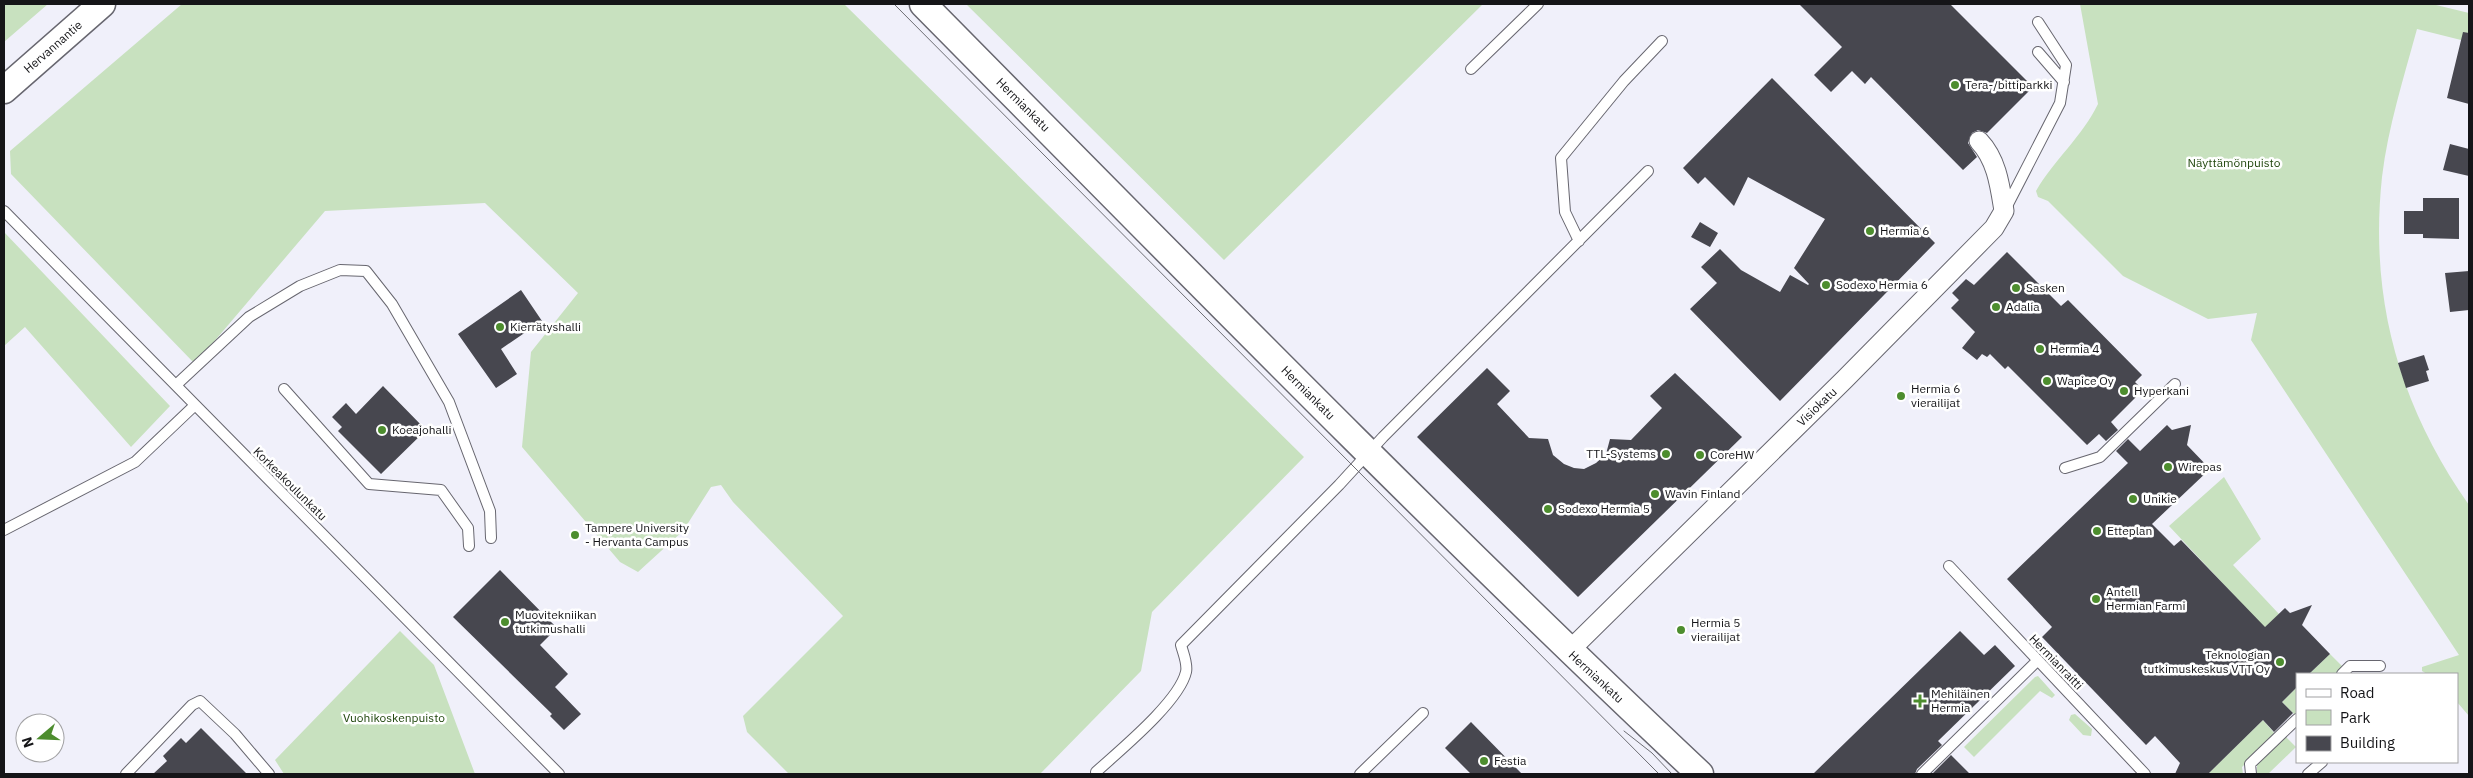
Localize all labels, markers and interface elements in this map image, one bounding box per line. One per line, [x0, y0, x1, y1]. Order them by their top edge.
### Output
street label: Hervannantie [20, 17, 85, 76]
street label: Hermiankatu [993, 75, 1053, 135]
place label: Tera-/bittiparkki [1965, 77, 2052, 92]
marker: Tera-/bittiparkki [1949, 79, 1961, 91]
park label: Näyttämönpuisto [2188, 155, 2281, 170]
place label: Hermia 6 [1880, 223, 1929, 238]
marker: Hermia 6 [1864, 225, 1876, 237]
place label: Sodexo Hermia 6 [1836, 277, 1928, 292]
marker: Sodexo Hermia 6 [1820, 279, 1832, 291]
place label: Sasken [2026, 280, 2065, 295]
marker: Sasken [2010, 282, 2022, 294]
place label: Adalia [2006, 299, 2040, 314]
marker: Adalia [1990, 301, 2002, 313]
place label: Kierrätyshalli [510, 319, 581, 334]
marker: Kierrätyshalli [494, 321, 506, 333]
place label: Hermia 4 [2050, 341, 2099, 356]
marker: Hermia 4 [2034, 343, 2046, 355]
street label: Hermiankatu [1278, 363, 1338, 423]
place label: Wapice Oy [2057, 373, 2114, 388]
marker: Wapice Oy [2041, 375, 2053, 387]
place label: Hermia 6 vierailijat [1911, 381, 1960, 410]
place label: Hyperkani [2134, 383, 2189, 398]
street label: Visiokatu [1794, 384, 1840, 429]
marker: Hyperkani [2118, 385, 2130, 397]
marker: Hermia 6 vierailijat [1895, 390, 1907, 402]
place label: Koeajohalli [392, 422, 451, 437]
marker: Koeajohalli [376, 424, 388, 436]
street label: Korkeakoulunkatu [250, 444, 330, 524]
place label: TTL-Systems [1586, 446, 1656, 461]
place label: CoreHW [1710, 447, 1755, 462]
marker: TTL-Systems [1660, 448, 1672, 460]
marker: CoreHW [1694, 449, 1706, 461]
place label: Wirepas [2178, 459, 2222, 474]
marker: Wirepas [2162, 461, 2174, 473]
place label: Wavin Finland [1665, 486, 1740, 501]
marker: Wavin Finland [1649, 488, 1661, 500]
place label: Unikie [2143, 491, 2177, 506]
marker: Unikie [2127, 493, 2139, 505]
place label: Sodexo Hermia 5 [1558, 501, 1650, 516]
marker: Sodexo Hermia 5 [1542, 503, 1554, 515]
place label: Tampere University - Hervanta Campus [585, 520, 689, 549]
place label: Etteplan [2107, 523, 2152, 538]
marker: Etteplan [2091, 525, 2103, 537]
marker: Tampere University - Hervanta Campus [569, 529, 581, 541]
place label: Antell Hermian Farmi [2106, 584, 2186, 613]
marker: Antell Hermian Farmi [2090, 593, 2102, 605]
place label: Muovitekniikan tutkimushalli [515, 607, 596, 636]
place label: Hermia 5 vierailijat [1691, 615, 1740, 644]
marker: Muovitekniikan tutkimushalli [499, 616, 511, 628]
marker: Hermia 5 vierailijat [1675, 624, 1687, 636]
street label: Hermianraitti [2026, 631, 2087, 692]
street label: Hermiankatu [1566, 647, 1627, 706]
place label: Teknologian tutkimuskeskus VTT Oy [2143, 647, 2270, 676]
marker: Teknologian tutkimuskeskus VTT Oy [2274, 656, 2286, 668]
legend [2296, 673, 2458, 763]
text: Road [2340, 683, 2375, 702]
place label: Mehiläinen Hermia [1931, 686, 1990, 715]
marker: Mehiläinen Hermia [1913, 694, 1927, 708]
text: Park [2340, 708, 2370, 727]
park label: Vuohikoskenpuisto [343, 710, 445, 725]
north arrow [15, 713, 65, 763]
text: Building [2340, 733, 2395, 752]
text: N [18, 735, 38, 750]
place label: Festia [1494, 753, 1527, 768]
marker: Festia [1478, 755, 1490, 767]

